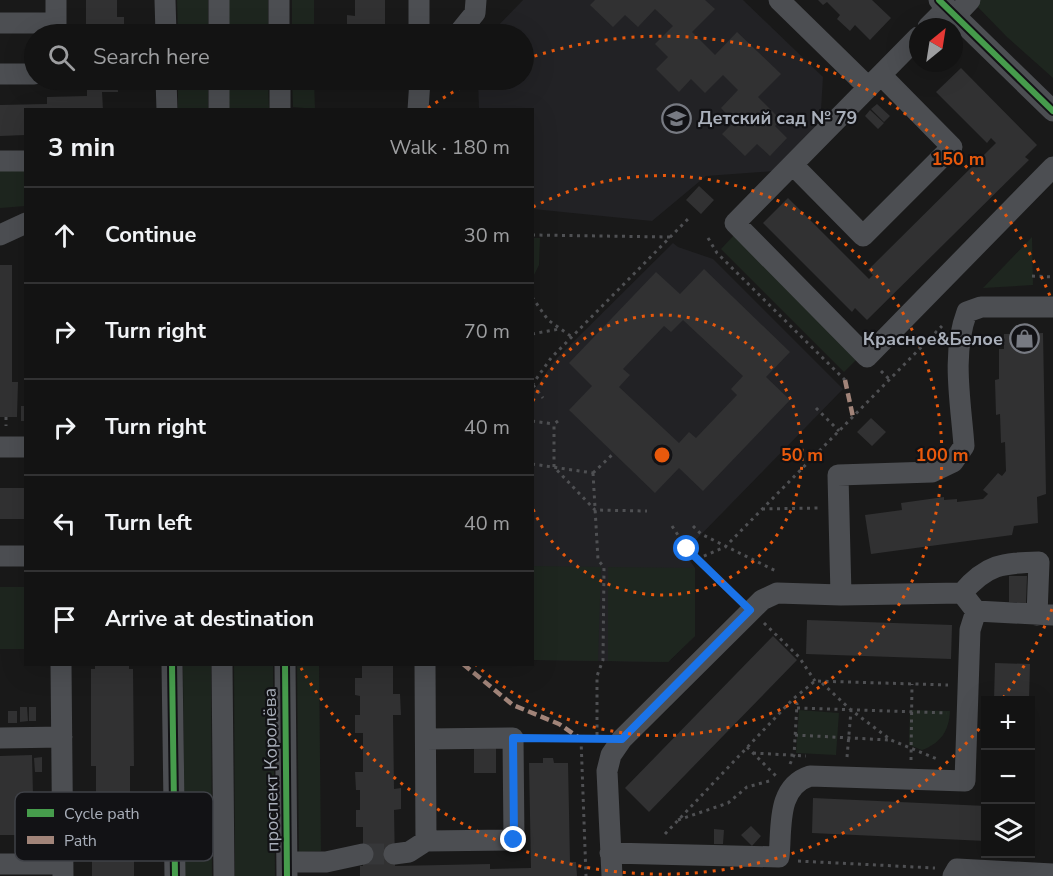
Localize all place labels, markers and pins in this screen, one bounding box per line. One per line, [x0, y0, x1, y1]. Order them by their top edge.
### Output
school or university icon: Детский сад № 79 [661, 102, 693, 134]
place label: Детский сад № 79 [698, 106, 857, 130]
shop icon: Красное&Белое [1008, 323, 1040, 355]
place label: Красное&Белое [863, 327, 1003, 351]
centre of rings [652, 445, 672, 465]

